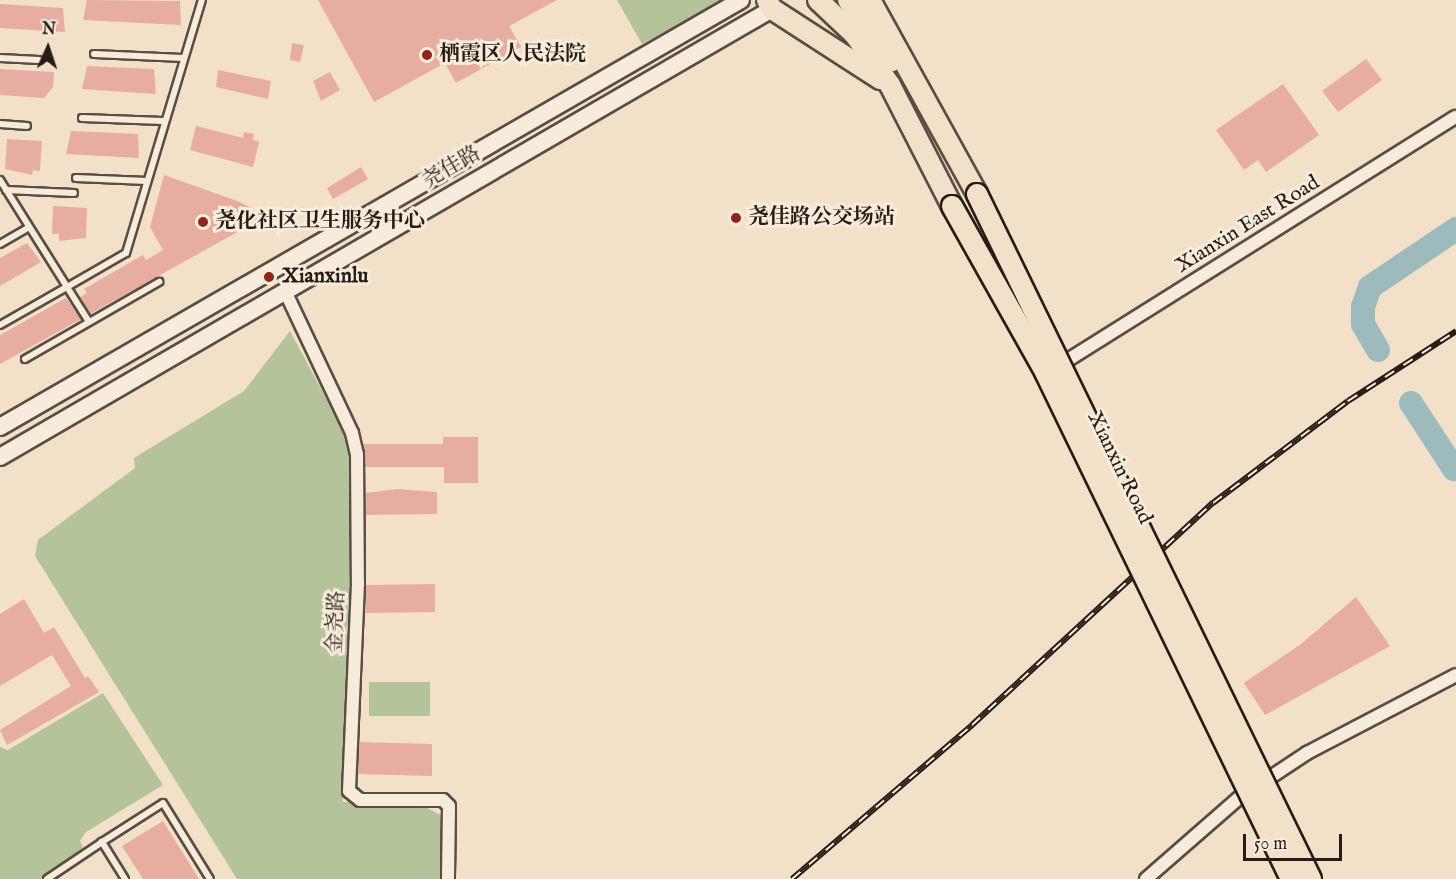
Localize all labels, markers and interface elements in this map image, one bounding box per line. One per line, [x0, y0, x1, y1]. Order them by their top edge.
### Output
north arrow [18, 18, 78, 78]
text: N [42, 20, 56, 40]
place label: 栖霞区人民法院 [439, 42, 586, 68]
marker: 栖霞区人民法院 [420, 48, 434, 62]
street label: 尧佳路 [418, 141, 486, 195]
street label: Xianxin East Road [1171, 171, 1325, 279]
place label: 尧佳路公交场站 [748, 205, 895, 231]
place label: 尧化社区卫生服务中心 [215, 209, 425, 235]
marker: 尧佳路公交场站 [729, 211, 743, 225]
marker: 尧化社区卫生服务中心 [196, 215, 210, 229]
place label: Xianxinlu [282, 264, 368, 290]
marker: Xianxinlu [260, 268, 278, 286]
street label: Xianxin Road [1081, 408, 1157, 528]
street label: 金尧路 [323, 590, 351, 654]
scale bar [1246, 822, 1345, 860]
text: 50 m [1254, 833, 1287, 856]

